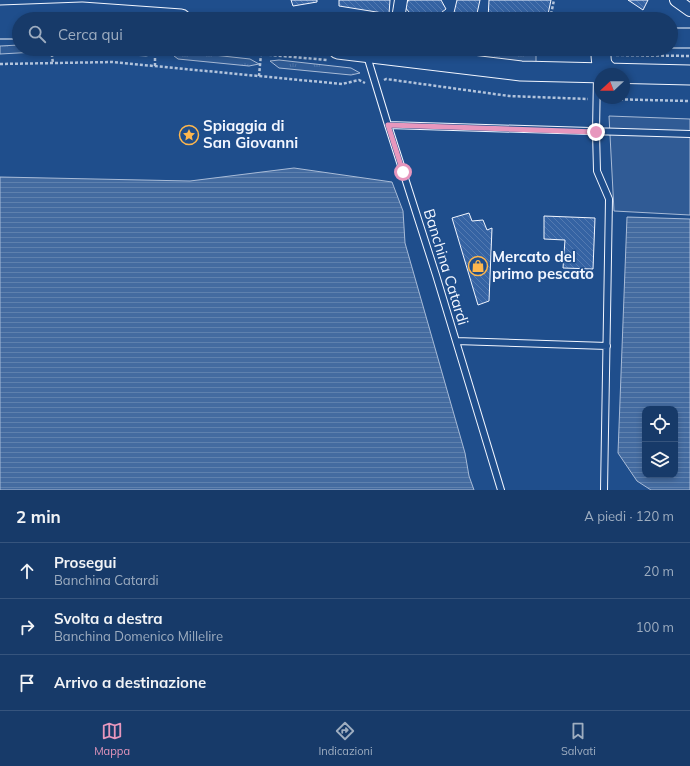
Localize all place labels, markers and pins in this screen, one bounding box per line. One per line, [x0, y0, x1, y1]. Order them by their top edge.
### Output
place label: Spiaggia di San Giovanni [203, 116, 298, 152]
place icon: Spiaggia di San Giovanni [178, 124, 200, 146]
place label: Mercato del primo pescato [492, 247, 594, 283]
shop icon: Mercato del primo pescato [467, 255, 489, 277]

